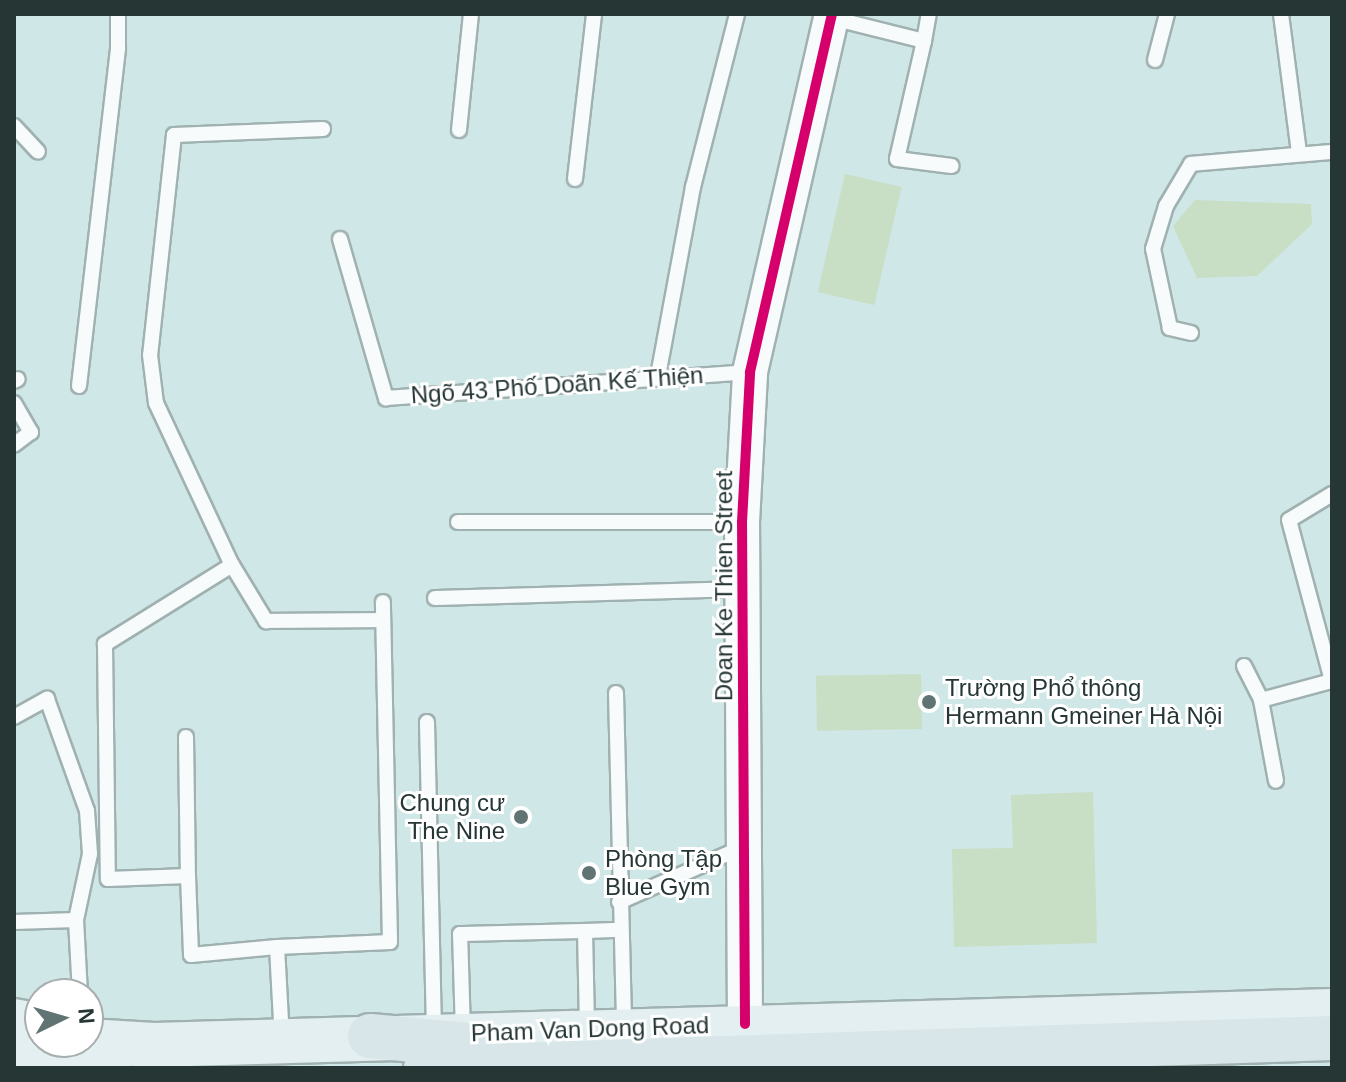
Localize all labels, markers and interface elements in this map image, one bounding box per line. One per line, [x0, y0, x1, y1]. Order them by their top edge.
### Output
street label: Ngõ 43 Phố Doãn Kế Thiện [410, 360, 704, 410]
street label: Doan Ke Thien Street [710, 471, 738, 701]
place label: Trường Phổ thông Hermann Gmeiner Hà Nội [945, 674, 1222, 730]
marker: Trường Phổ thông Hermann Gmeiner Hà Nội [920, 693, 938, 711]
place label: Chung cư The Nine [400, 789, 505, 845]
marker: Chung cư The Nine [512, 808, 530, 826]
place label: Phòng Tập Blue Gym [605, 845, 722, 901]
marker: Phòng Tập Blue Gym [580, 864, 598, 882]
north arrow [24, 978, 104, 1058]
text: N [73, 1007, 100, 1025]
street label: Pham Van Dong Road [470, 1010, 710, 1048]

